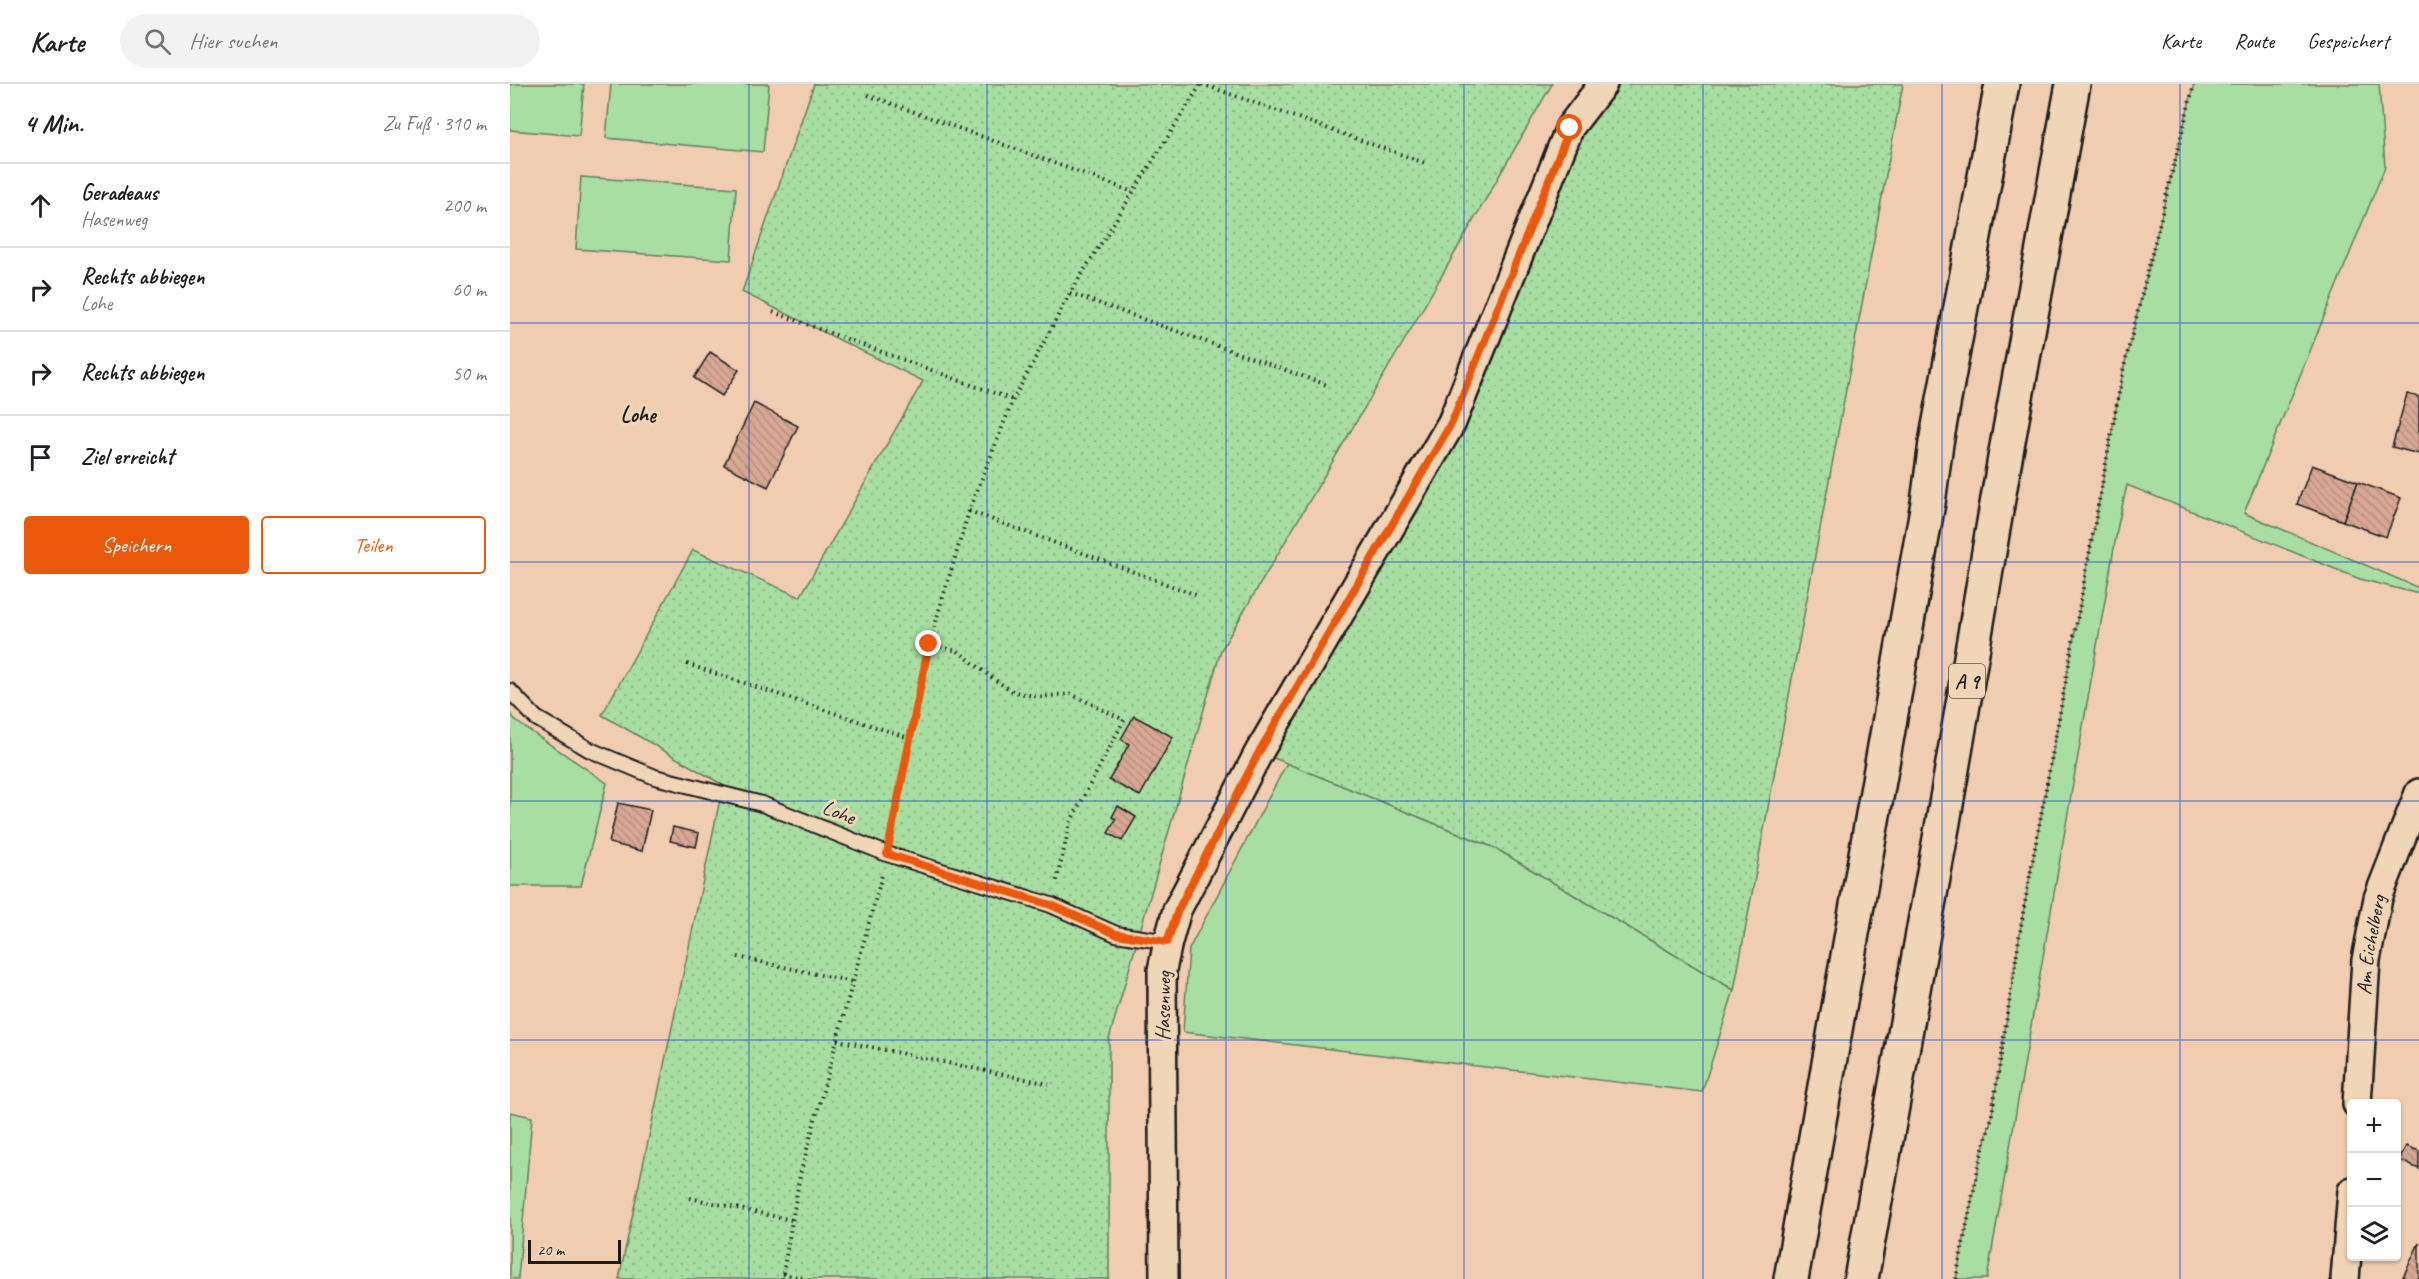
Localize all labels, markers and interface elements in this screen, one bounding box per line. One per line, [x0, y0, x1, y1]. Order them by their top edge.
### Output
search box [120, 14, 540, 68]
text: Karte [30, 24, 84, 59]
icon: search [141, 25, 174, 58]
text: Hier suchen [189, 27, 278, 55]
text: Karte [2161, 28, 2201, 54]
text: Route [2234, 28, 2274, 54]
text: Gespeichert [2307, 28, 2389, 54]
text: 4 Min. [24, 107, 83, 140]
text: Zu Fuß · 310 m [383, 111, 486, 136]
route start [1556, 114, 1582, 140]
text: Geradeaus [81, 179, 158, 207]
icon: ahead [24, 189, 57, 222]
text: 200 m [443, 193, 486, 218]
text: Hasenweg [81, 207, 147, 232]
text: Rechts abbiegen [81, 263, 204, 291]
icon: right [24, 273, 57, 306]
text: 60 m [452, 277, 486, 302]
text: Lohe [81, 291, 112, 316]
icon: right [24, 357, 57, 390]
text: Rechts abbiegen [81, 359, 204, 387]
text: 50 m [452, 361, 486, 386]
district label: Lohe [620, 401, 657, 429]
icon: arrive [24, 441, 57, 474]
text: Ziel erreicht [81, 443, 174, 471]
button: Speichern [24, 516, 249, 574]
button: Teilen [261, 516, 486, 574]
route end [915, 630, 941, 656]
road number: A 9 [1949, 664, 1985, 698]
street label: Lohe [819, 794, 860, 831]
street label: Am Eichelberg [2351, 891, 2392, 996]
street label: Hasenweg [1149, 969, 1177, 1041]
map controls [2347, 1099, 2401, 1261]
button: + [2347, 1099, 2401, 1153]
button: − [2347, 1153, 2401, 1207]
button: layers [2347, 1207, 2401, 1261]
scale bar [528, 1237, 621, 1264]
text: 20 m [537, 1240, 564, 1260]

